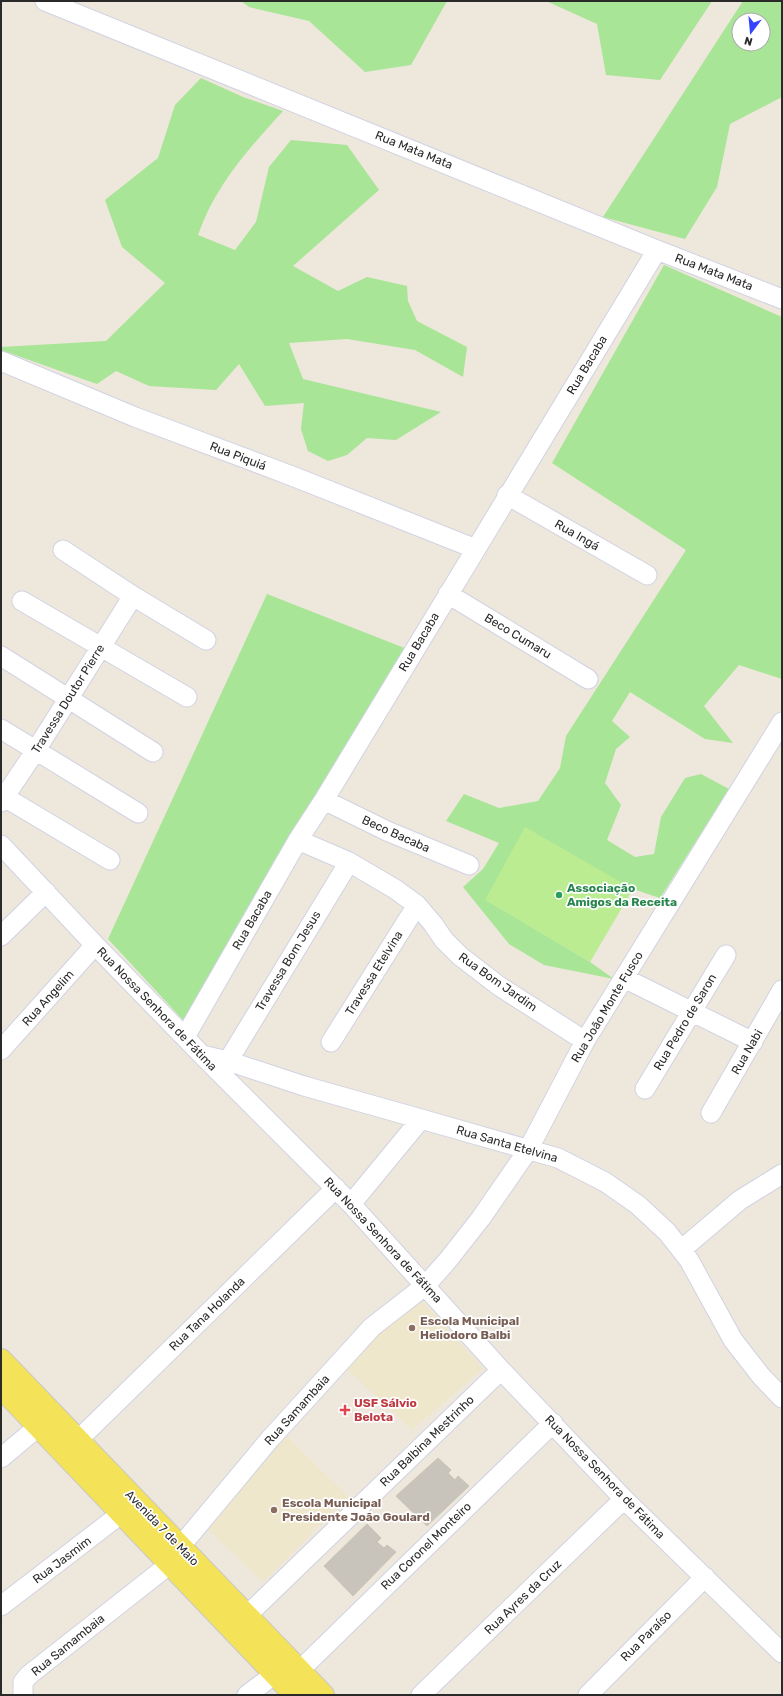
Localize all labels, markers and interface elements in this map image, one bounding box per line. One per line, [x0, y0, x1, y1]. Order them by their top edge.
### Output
north arrow [731, 12, 771, 52]
text: N [743, 34, 754, 48]
street label: Rua Mata Mata [373, 128, 455, 172]
street label: Rua Mata Mata [673, 251, 755, 293]
street label: Rua Bacaba [564, 333, 610, 397]
street label: Rua Piquiá [208, 439, 268, 473]
street label: Rua Ingá [552, 517, 602, 553]
street label: Rua Bacaba [396, 610, 442, 674]
street label: Beco Cumaru [482, 611, 554, 661]
street label: Travessa Doutor Pierre [29, 642, 108, 756]
street label: Beco Bacaba [360, 813, 432, 855]
place label: Associação Amigos da Receita [567, 881, 677, 909]
street label: Rua Bacaba [229, 888, 275, 952]
marker: Associação Amigos da Receita [554, 890, 564, 900]
street label: Travessa Bom Jesus [253, 908, 323, 1014]
street label: Travessa Etelvina [342, 928, 406, 1018]
street label: Rua Nossa Senhora de Fátima [94, 944, 220, 1074]
street label: Rua João Monte Fusco [568, 949, 646, 1065]
street label: Rua Bom Jardim [456, 950, 540, 1014]
street label: Rua Angelim [19, 967, 77, 1029]
street label: Rua Pedro de Saron [651, 971, 719, 1073]
street label: Rua Nabi [729, 1027, 766, 1077]
street label: Rua Santa Etelvina [455, 1123, 559, 1165]
street label: Rua Nossa Senhora de Fátima [321, 1174, 445, 1306]
street label: Rua Tana Holanda [166, 1274, 248, 1354]
place label: Escola Municipal Heliodoro Balbi [420, 1314, 519, 1342]
marker: Escola Municipal Heliodoro Balbi [407, 1323, 417, 1333]
street label: Rua Samambaia [262, 1372, 332, 1448]
street label: Rua Balbina Mestrinho [377, 1392, 477, 1489]
place label: USF Sálvio Belota [354, 1396, 417, 1424]
marker: USF Sálvio Belota [339, 1404, 351, 1416]
street label: Rua Nossa Senhora de Fátima [542, 1412, 668, 1542]
street label: Avenida 7 de Maio [122, 1487, 202, 1569]
place label: Escola Municipal Presidente João Goulard [282, 1496, 430, 1524]
street label: Rua Coronel Monteiro [378, 1499, 474, 1593]
marker: Escola Municipal Presidente João Goulard [269, 1505, 279, 1515]
street label: Rua Jasmim [30, 1534, 94, 1586]
street label: Rua Ayres da Cruz [482, 1557, 564, 1637]
street label: Rua Paraíso [618, 1608, 674, 1664]
street label: Rua Samambaia [29, 1611, 107, 1679]

